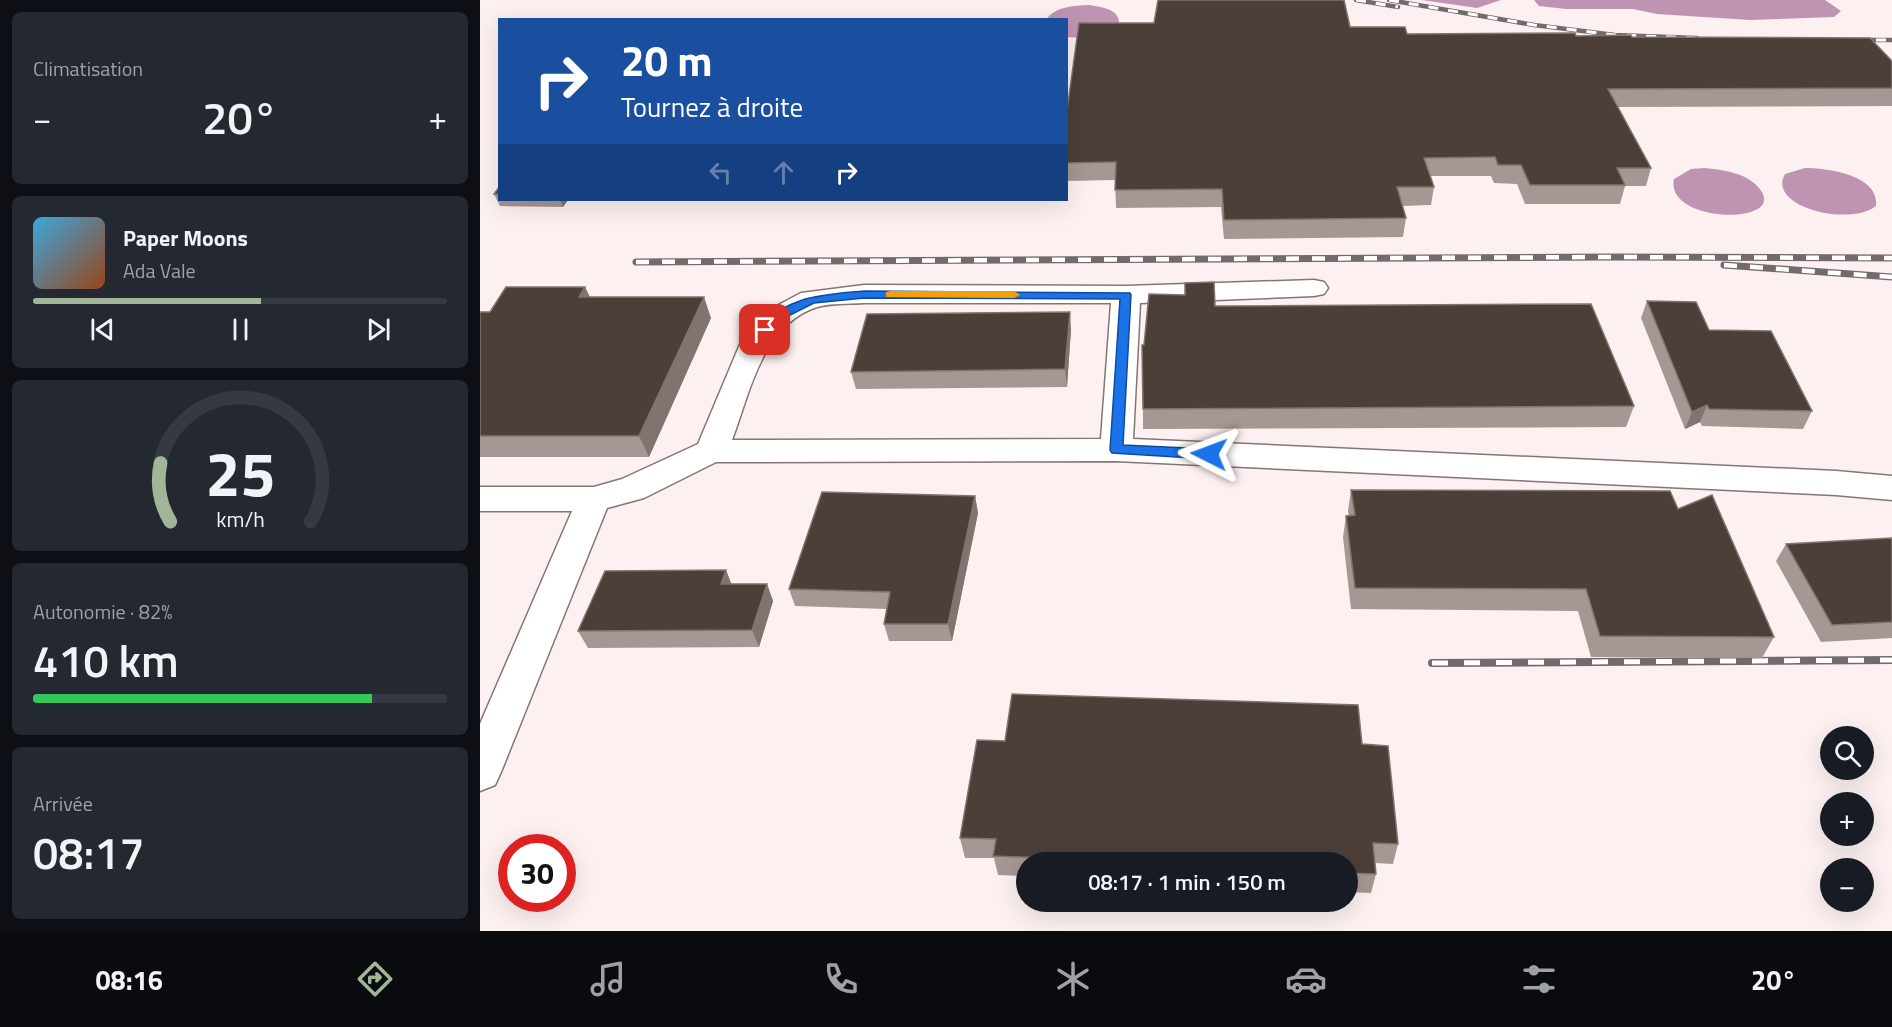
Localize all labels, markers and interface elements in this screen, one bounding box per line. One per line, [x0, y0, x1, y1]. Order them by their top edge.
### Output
text: 20 m [621, 28, 713, 92]
icon: right [522, 42, 600, 120]
text: Climatisation [33, 53, 143, 84]
text: 20° [202, 83, 278, 151]
text: Tournez à droite [621, 86, 803, 127]
text: − [33, 93, 51, 143]
text: + [429, 93, 447, 143]
icon: left [704, 156, 737, 189]
icon: ahead [767, 156, 800, 189]
icon: right [830, 156, 863, 189]
text: Paper Moons [123, 221, 248, 255]
text: Ada Vale [123, 255, 196, 286]
pin [739, 304, 790, 355]
icon: previous [86, 313, 119, 346]
icon: pause [224, 313, 257, 346]
icon: next [362, 313, 395, 346]
icon: arrive [748, 313, 781, 346]
position arrow [1177, 422, 1241, 486]
text: 25 [205, 426, 275, 521]
text: km/h [216, 504, 264, 536]
text: Autonomie · 82% [33, 596, 172, 627]
text: 410 km [33, 626, 179, 694]
map controls [1820, 726, 1874, 912]
button: search [1820, 726, 1874, 780]
text: Arrivée [33, 788, 93, 819]
button: + [1820, 792, 1874, 846]
text: 08:17 [33, 818, 145, 886]
speed limit sign: 30 [498, 834, 576, 912]
button: − [1820, 858, 1874, 912]
text: 08:17 · 1 min · 150 m [1088, 865, 1286, 899]
icon: directions [354, 958, 396, 1000]
icon: music [587, 958, 629, 1000]
icon: phone [820, 958, 862, 1000]
icon: climate [1052, 958, 1094, 1000]
icon: car [1285, 958, 1327, 1000]
icon: filters [1518, 958, 1560, 1000]
text: 08:16 [95, 959, 163, 1000]
text: 20° [1751, 959, 1796, 1000]

